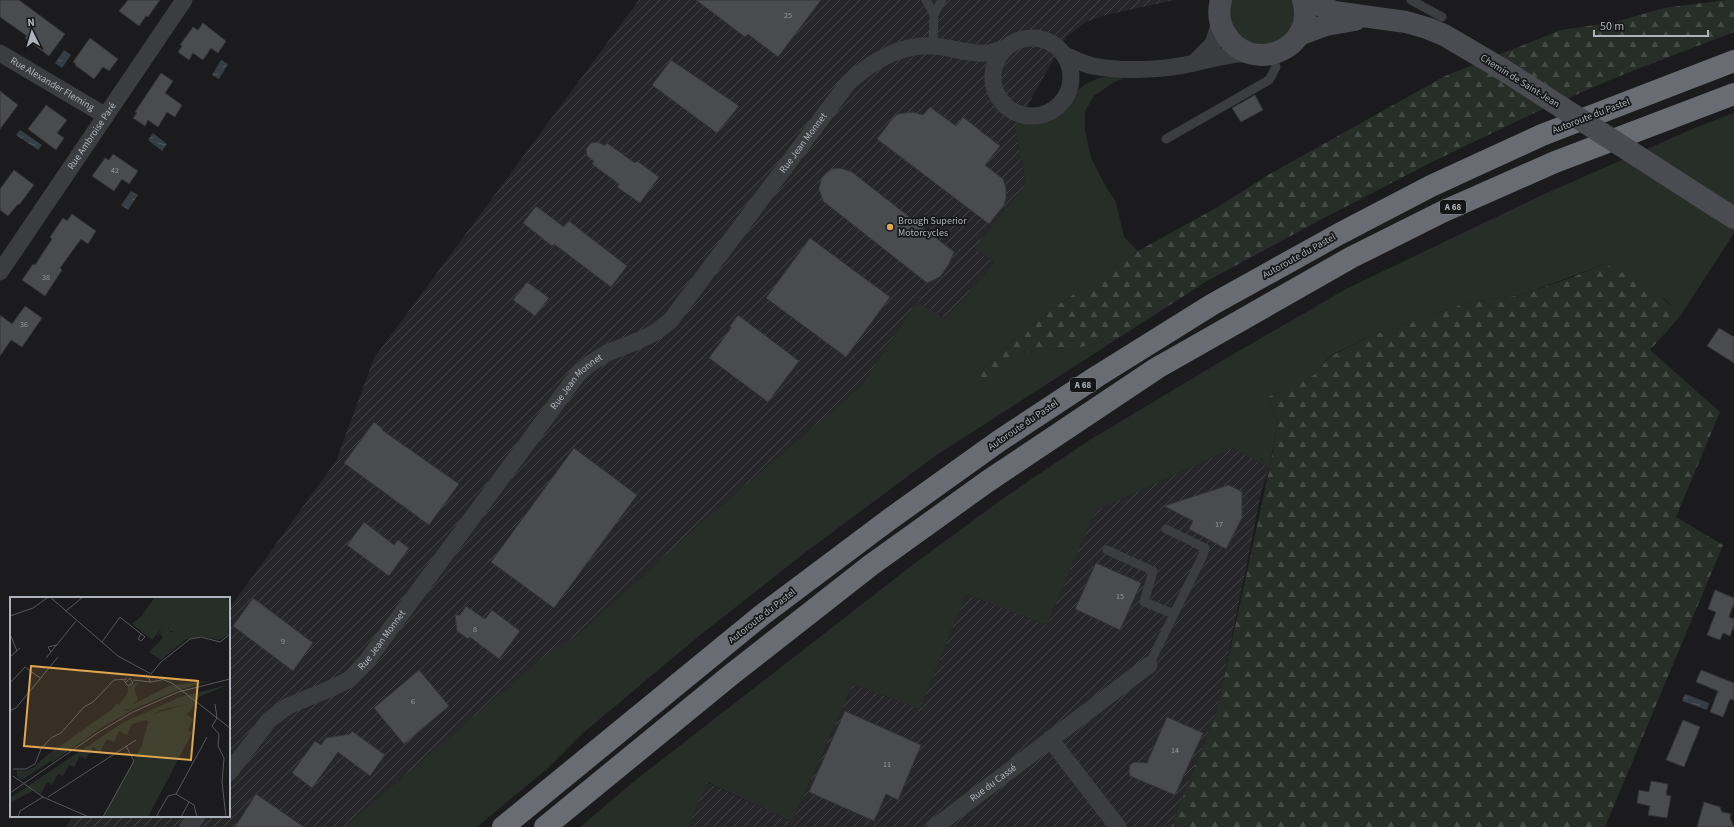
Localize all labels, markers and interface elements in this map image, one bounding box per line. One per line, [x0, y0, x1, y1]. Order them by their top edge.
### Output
house number: 25 [784, 10, 792, 21]
north arrow [12, 12, 52, 52]
scale bar [1594, 12, 1708, 38]
text: N [27, 15, 35, 30]
text: 50 m [1600, 18, 1624, 35]
street label: Chemin de Saint-Jean [1478, 51, 1562, 111]
street label: Rue Alexander Fleming [8, 54, 97, 115]
street label: Autoroute du Pastel [1550, 95, 1632, 137]
street label: Rue Ambroise Paré [64, 100, 120, 173]
street label: Rue Jean Monnet [776, 109, 831, 176]
house number: 42 [111, 165, 119, 176]
road number: A 68 [1440, 200, 1466, 214]
place label: Brough Superior Motorcycles [898, 214, 967, 240]
marker: Brough Superior Motorcycles [885, 222, 895, 232]
street label: Autoroute du Pastel [1260, 230, 1339, 282]
house number: 38 [42, 272, 50, 283]
house number: 36 [20, 319, 28, 330]
street label: Rue Jean Monnet [547, 350, 606, 413]
road number: A 68 [1070, 378, 1096, 392]
street label: Autoroute du Pastel [985, 396, 1061, 454]
house number: 17 [1215, 519, 1223, 530]
street label: Autoroute du Pastel [725, 585, 799, 647]
house number: 15 [1116, 591, 1124, 602]
inset map [10, 597, 230, 817]
street label: Rue Jean Monnet [355, 607, 409, 673]
house number: 8 [473, 624, 477, 635]
house number: 9 [281, 636, 285, 647]
house number: 6 [411, 696, 415, 707]
house number: 14 [1171, 745, 1179, 756]
house number: 11 [883, 759, 891, 770]
street label: Rue du Cassé [967, 761, 1019, 805]

